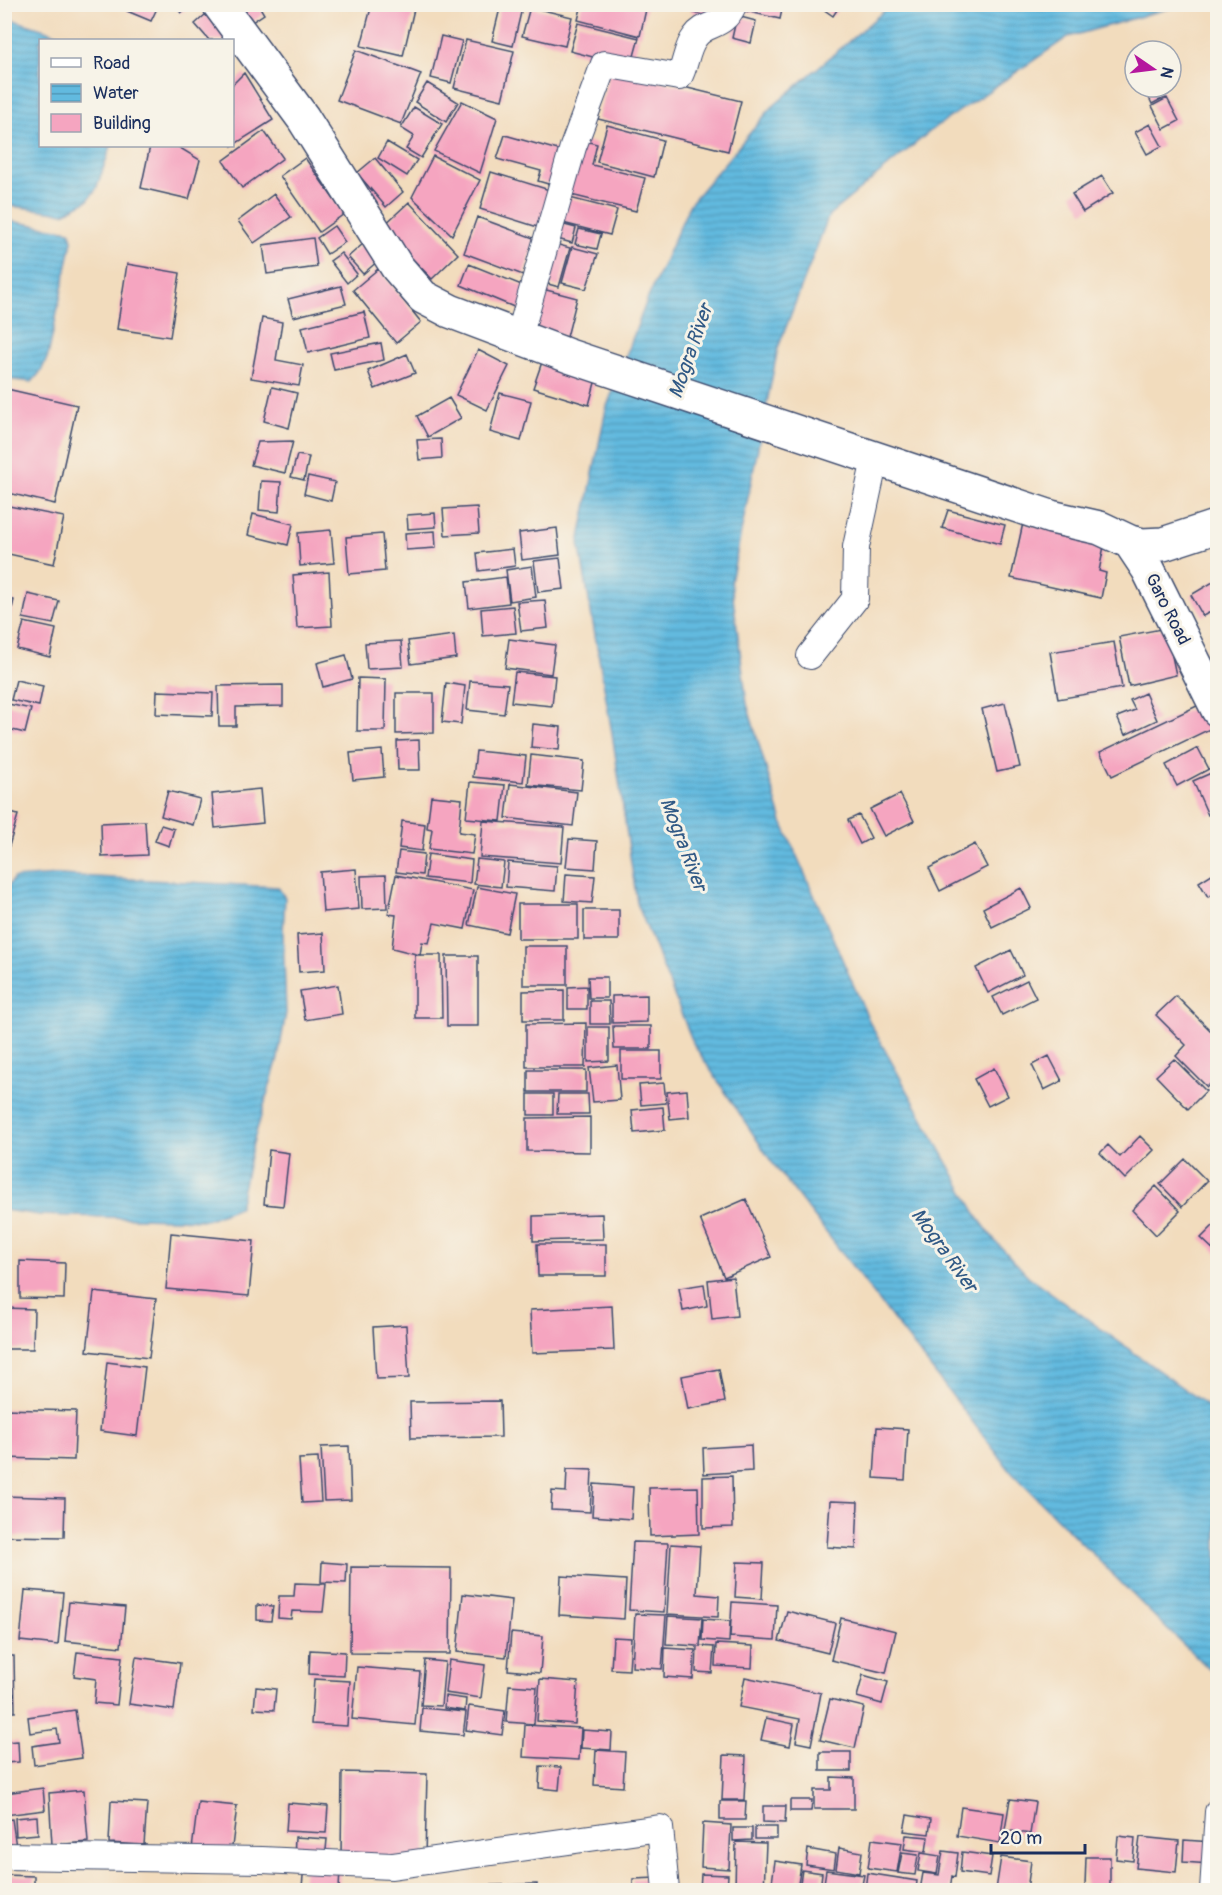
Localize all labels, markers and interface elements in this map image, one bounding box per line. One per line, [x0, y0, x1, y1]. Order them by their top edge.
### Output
legend [39, 39, 234, 147]
north arrow [1123, 39, 1183, 99]
text: Road [93, 52, 130, 75]
text: N [1156, 65, 1178, 80]
text: Water [93, 82, 139, 105]
text: Building [93, 112, 151, 135]
water label: Mogra River [663, 298, 719, 401]
street label: Garo Road [1140, 570, 1195, 649]
water label: Mogra River [654, 794, 714, 897]
water label: Mogra River [906, 1203, 985, 1299]
scale bar [991, 1817, 1086, 1855]
text: 20 m [1000, 1827, 1042, 1850]

